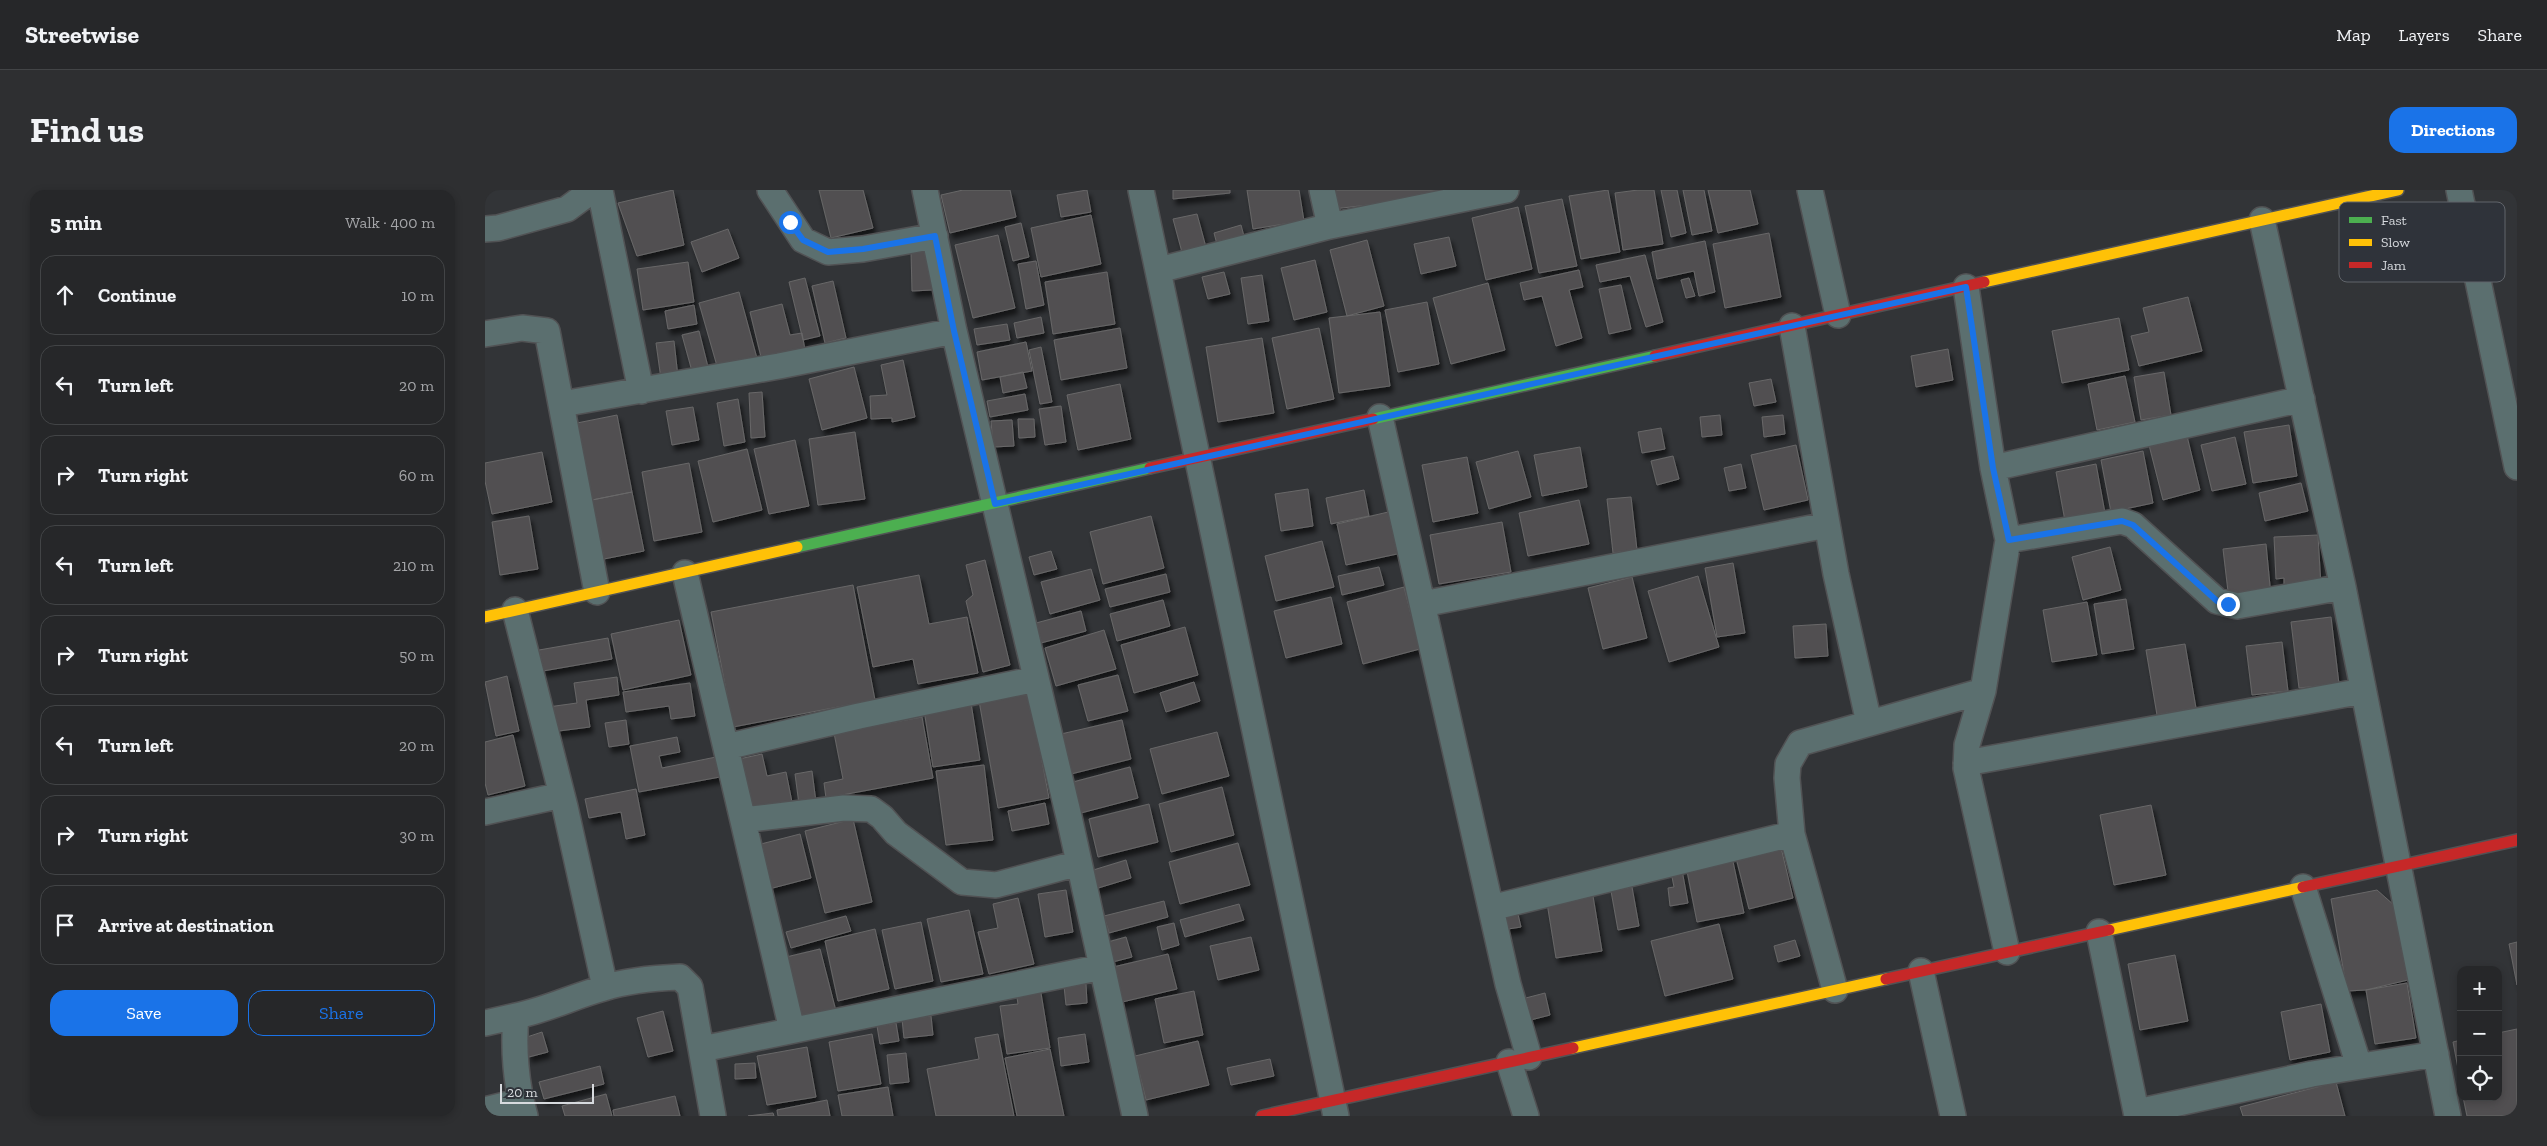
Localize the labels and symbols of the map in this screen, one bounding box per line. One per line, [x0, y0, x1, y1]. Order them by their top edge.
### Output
legend [2339, 202, 2505, 282]
route start [779, 211, 802, 234]
text: Fast [2381, 212, 2408, 229]
text: Slow [2381, 234, 2410, 251]
text: Jam [2381, 257, 2406, 274]
route end [2217, 593, 2240, 616]
scale bar [500, 1081, 594, 1104]

